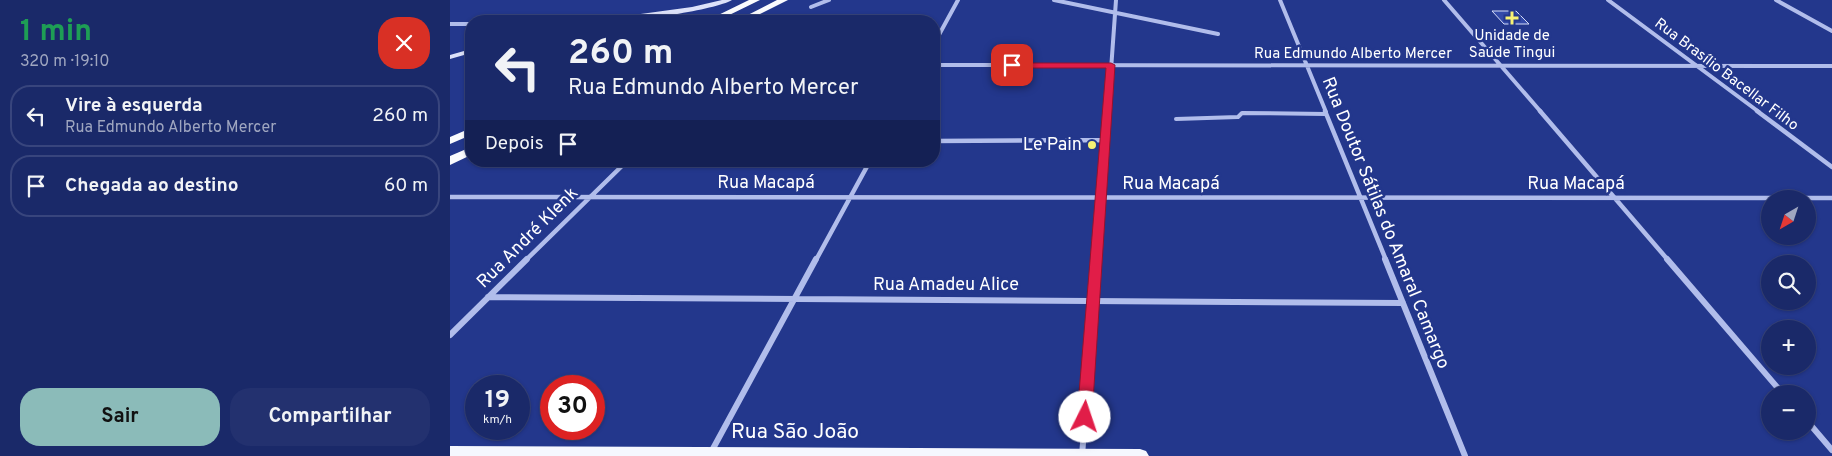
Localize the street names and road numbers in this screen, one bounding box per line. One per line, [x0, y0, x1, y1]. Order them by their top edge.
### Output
street label: Rua Brasílio Bacellar Filho [1650, 15, 1802, 135]
street label: Rua Edmundo Alberto Mercer [1254, 45, 1452, 64]
street label: Rua Doutor Sátilas do Amaral Camargo [1316, 74, 1454, 372]
street label: Rua Macapá [717, 172, 815, 195]
street label: Rua Macapá [1122, 173, 1220, 196]
street label: Rua Macapá [1527, 173, 1625, 196]
street label: Rua André Klenk [472, 182, 584, 294]
street label: Rua Amadeu Alice [873, 274, 1019, 297]
street label: Rua São João [731, 419, 859, 446]

